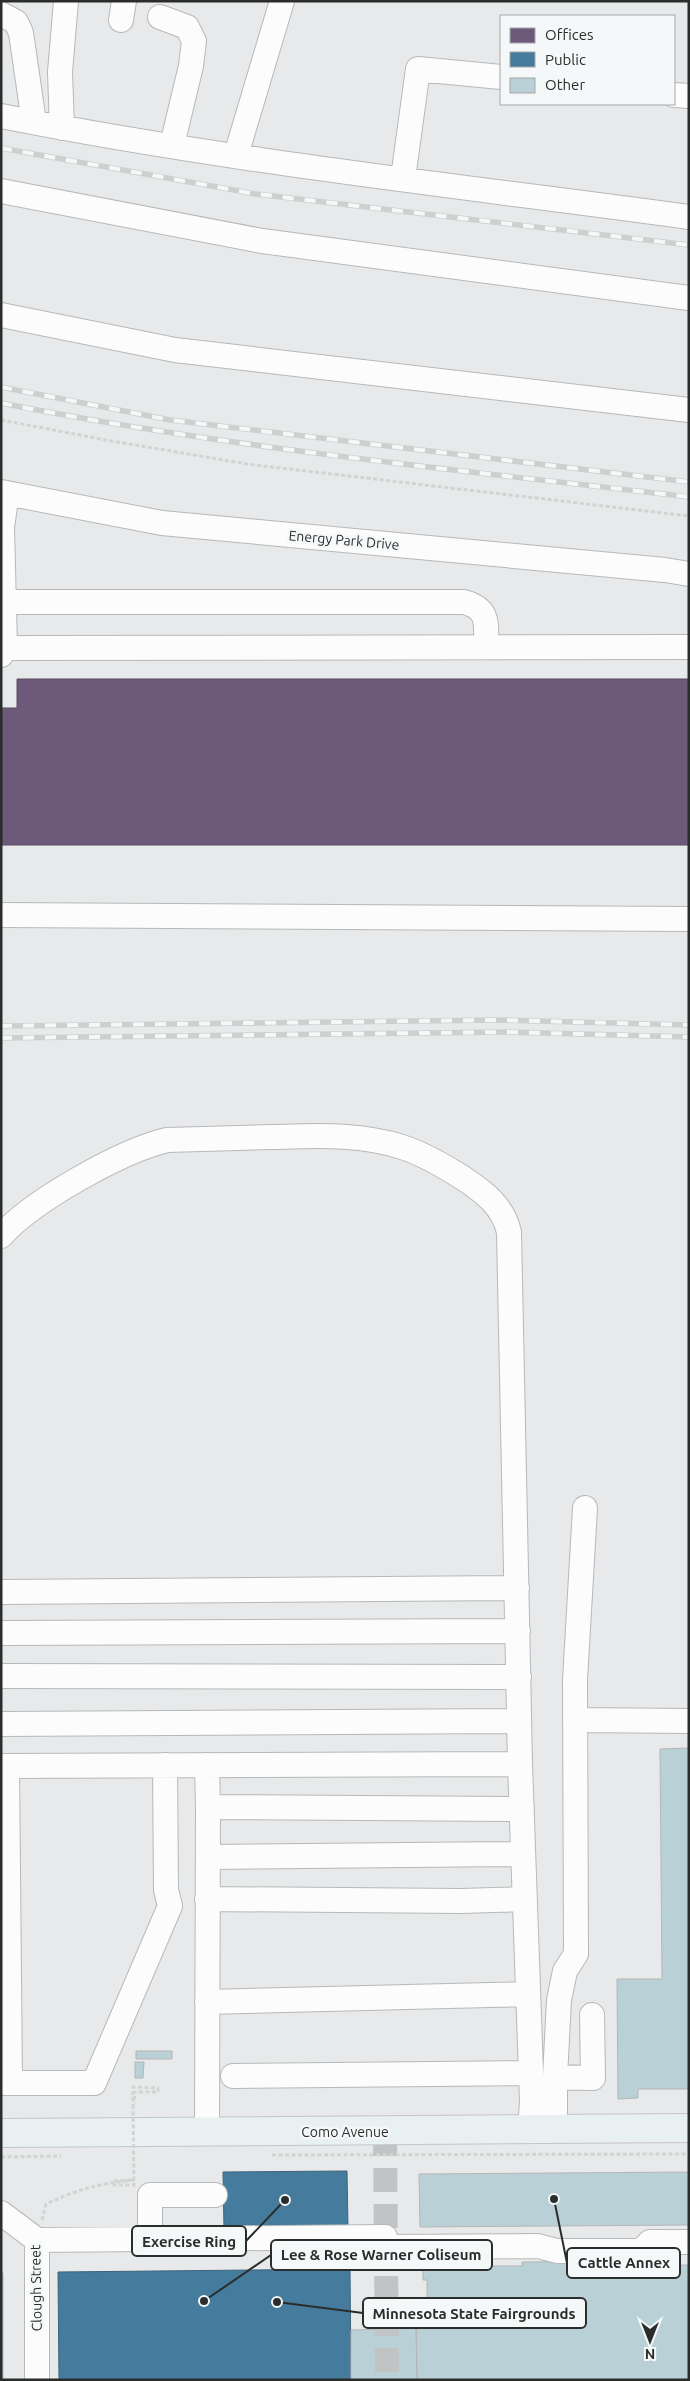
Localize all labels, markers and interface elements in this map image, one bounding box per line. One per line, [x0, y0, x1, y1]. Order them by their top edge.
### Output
legend [500, 15, 675, 105]
text: Offices [545, 26, 593, 43]
text: Public [545, 51, 586, 68]
text: Other [545, 76, 585, 93]
street label: Energy Park Drive [288, 527, 400, 553]
street label: Como Avenue [301, 2124, 389, 2140]
callout: Exercise Ring [132, 2226, 246, 2256]
text: Exercise Ring [142, 2233, 236, 2250]
callout: Lee & Rose Warner Coliseum [271, 2240, 492, 2270]
street label: Clough Street [27, 2244, 45, 2332]
text: Lee & Rose Warner Coliseum [281, 2246, 481, 2263]
callout: Cattle Annex [567, 2248, 680, 2278]
text: Cattle Annex [578, 2254, 670, 2271]
callout: Minnesota State Fairgrounds [363, 2298, 586, 2328]
text: Minnesota State Fairgrounds [373, 2305, 576, 2322]
north arrow [625, 2316, 675, 2366]
text: N [645, 2346, 655, 2362]

